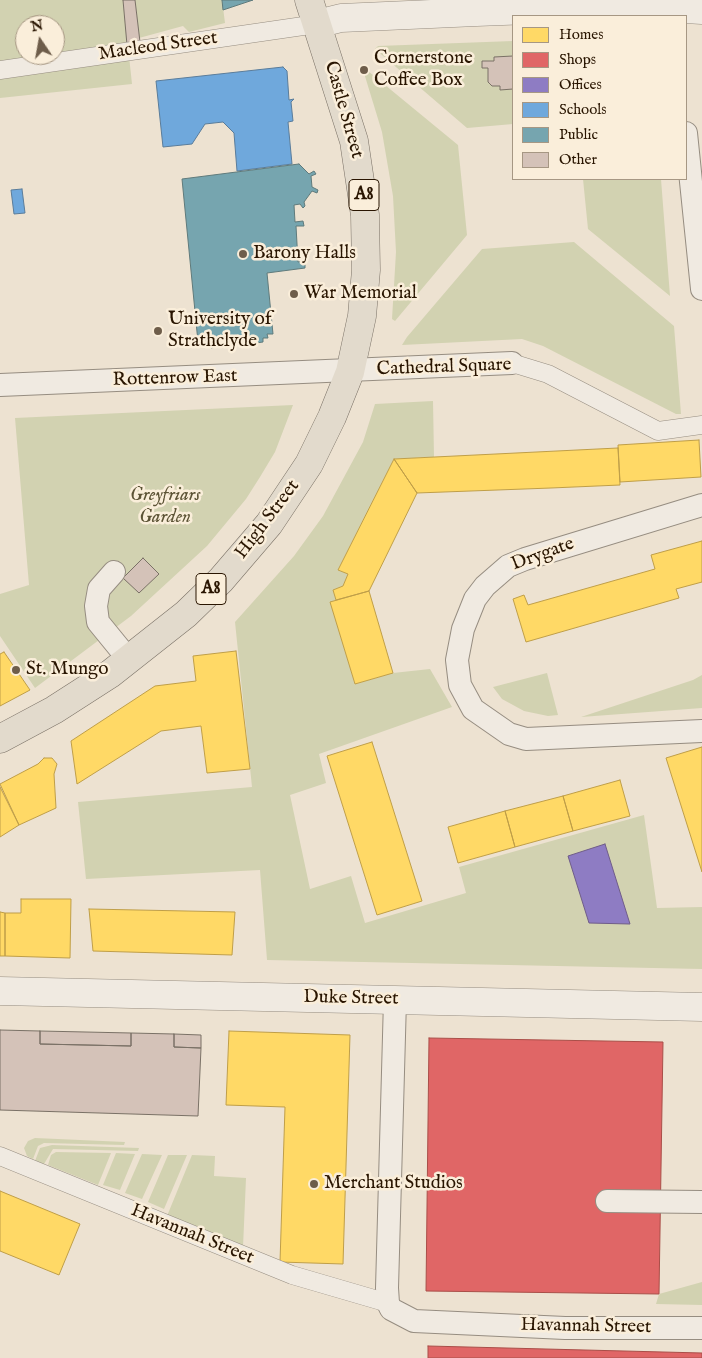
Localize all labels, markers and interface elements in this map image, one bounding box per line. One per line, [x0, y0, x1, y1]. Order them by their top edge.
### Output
north arrow [15, 15, 65, 65]
legend [512, 15, 687, 180]
text: N [29, 16, 45, 36]
text: Homes [559, 25, 603, 44]
street label: Macleod Street [97, 27, 219, 67]
place label: Cornerstone Coffee Box [374, 48, 473, 92]
text: Shops [559, 50, 596, 69]
street label: Castle Street [318, 59, 368, 161]
marker: Cornerstone Coffee Box [358, 64, 370, 76]
text: Offices [559, 75, 602, 94]
text: Schools [559, 100, 607, 119]
text: Public [559, 125, 598, 144]
text: Other [559, 150, 597, 169]
road number: A8 [349, 180, 379, 210]
place label: Barony Halls [253, 243, 356, 265]
marker: Barony Halls [237, 248, 249, 260]
place label: War Memorial [304, 283, 417, 305]
marker: War Memorial [288, 288, 300, 300]
place label: University of Strathclyde [168, 309, 272, 353]
marker: University of Strathclyde [152, 325, 164, 337]
street label: Cathedral Square [376, 354, 512, 382]
street label: Rottenrow East [112, 365, 238, 393]
street label: High Street [231, 476, 305, 564]
park label: Greyfriars Garden [130, 485, 200, 529]
street label: Drygate [509, 533, 577, 577]
road number: A8 [196, 574, 226, 604]
place label: St. Mungo [26, 659, 109, 681]
marker: St. Mungo [10, 664, 22, 676]
street label: Duke Street [303, 987, 399, 1011]
place label: Merchant Studios [324, 1173, 463, 1195]
marker: Merchant Studios [308, 1178, 320, 1190]
street label: Havannah Street [127, 1200, 257, 1270]
street label: Havannah Street [520, 1314, 652, 1340]

